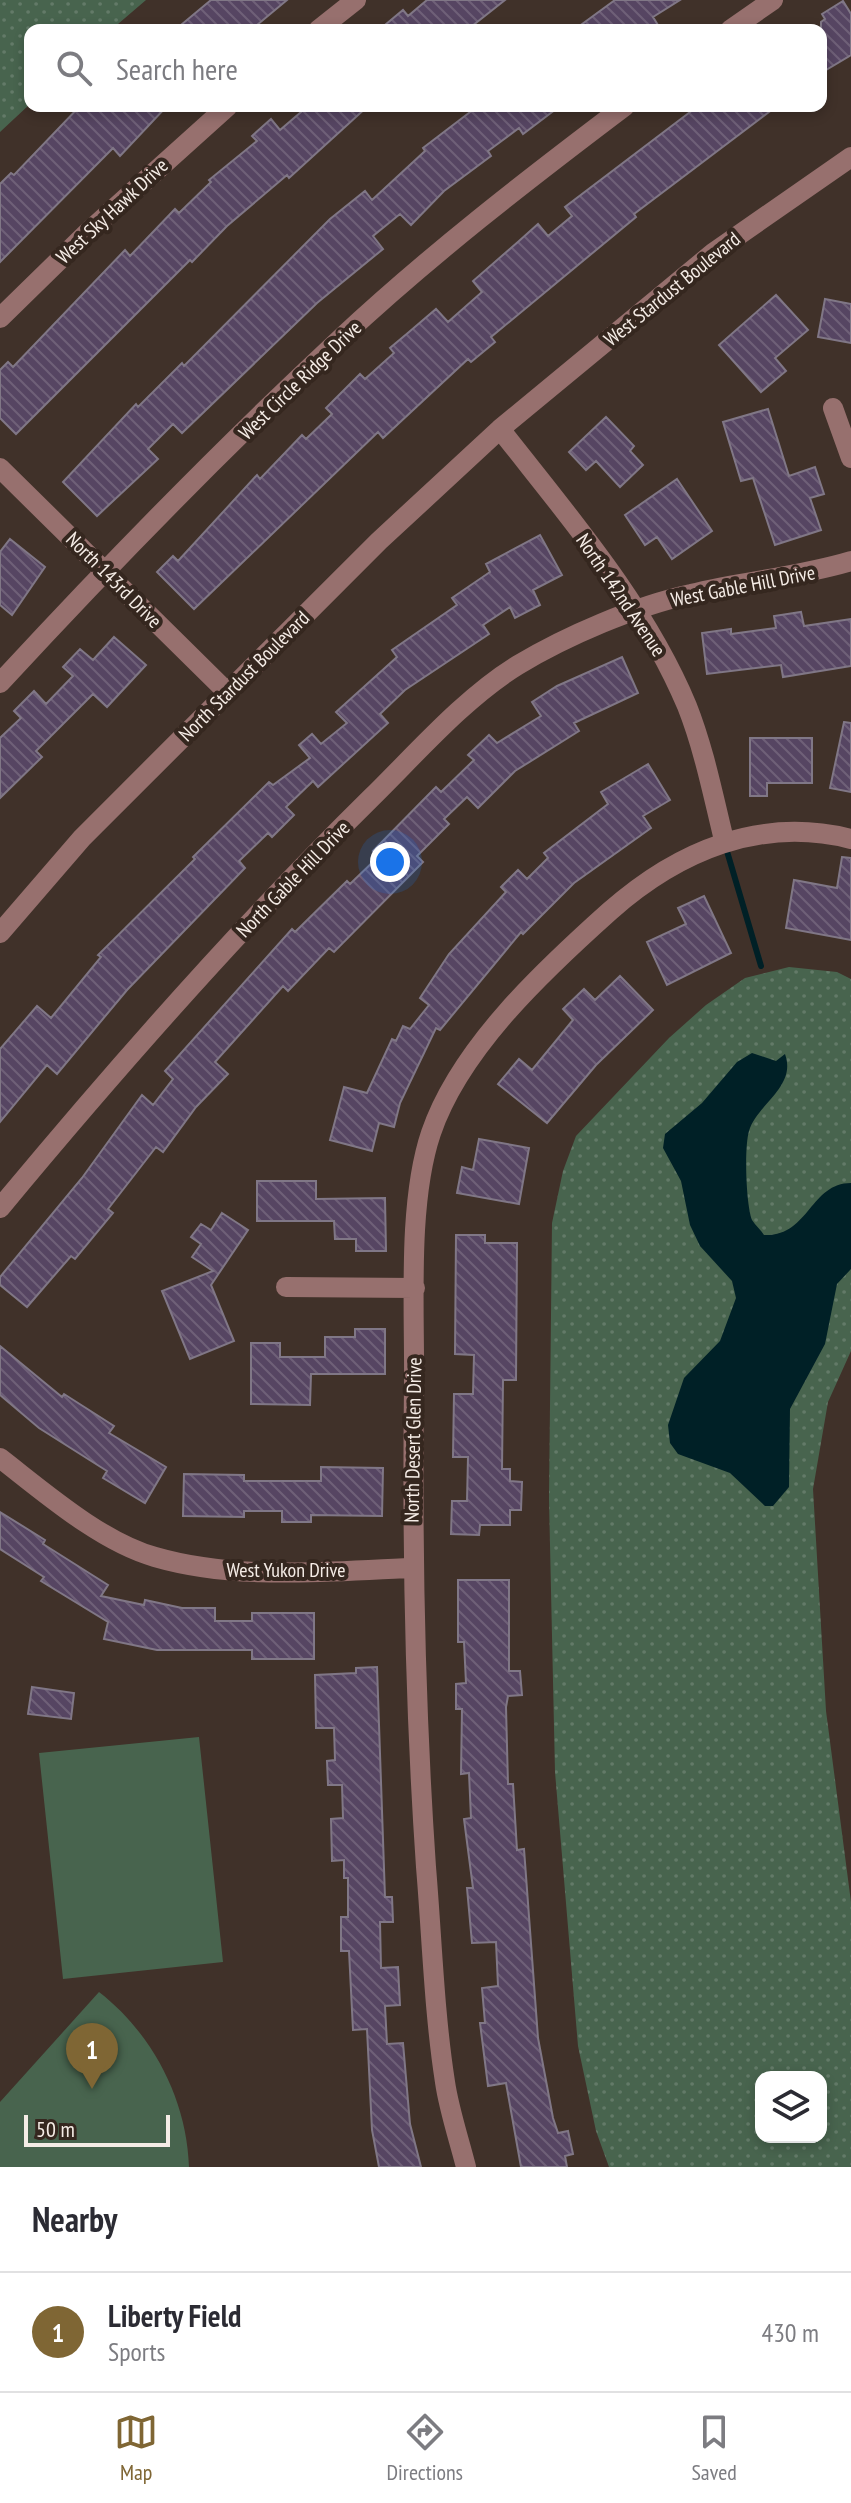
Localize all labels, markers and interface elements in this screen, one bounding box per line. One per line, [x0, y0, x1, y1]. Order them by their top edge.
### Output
search box [24, 24, 827, 112]
icon: search [52, 46, 96, 90]
text: Search here [116, 49, 238, 88]
street label: West Sky Hawk Drive [51, 153, 173, 269]
street label: West Stardust Boulevard [599, 226, 745, 352]
street label: West Circle Ridge Drive [233, 315, 367, 445]
street label: North 143rd Drive [60, 526, 168, 634]
street label: North 142nd Avenue [570, 529, 672, 661]
street label: West Gable Hill Drive [669, 559, 817, 613]
street label: North Stardust Boulevard [173, 605, 315, 747]
street label: North Gable Hill Drive [231, 815, 355, 943]
your location [370, 842, 410, 882]
street label: North Desert Glen Drive [399, 1357, 427, 1523]
street label: West Yukon Drive [226, 1557, 346, 1583]
pin: 1 [66, 2023, 118, 2089]
map controls [755, 2071, 827, 2143]
button: layers [755, 2071, 827, 2143]
scale bar [24, 2111, 170, 2147]
text: 50 m [36, 2115, 75, 2143]
text: Nearby [32, 2197, 117, 2241]
text: Liberty Field [108, 2296, 241, 2335]
text: 1 [52, 2316, 64, 2349]
text: 430 m [761, 2316, 819, 2349]
text: Sports [108, 2335, 165, 2368]
tab: Map [114, 2410, 158, 2486]
tab: Directions [387, 2410, 463, 2486]
tab: Saved [691, 2410, 737, 2486]

